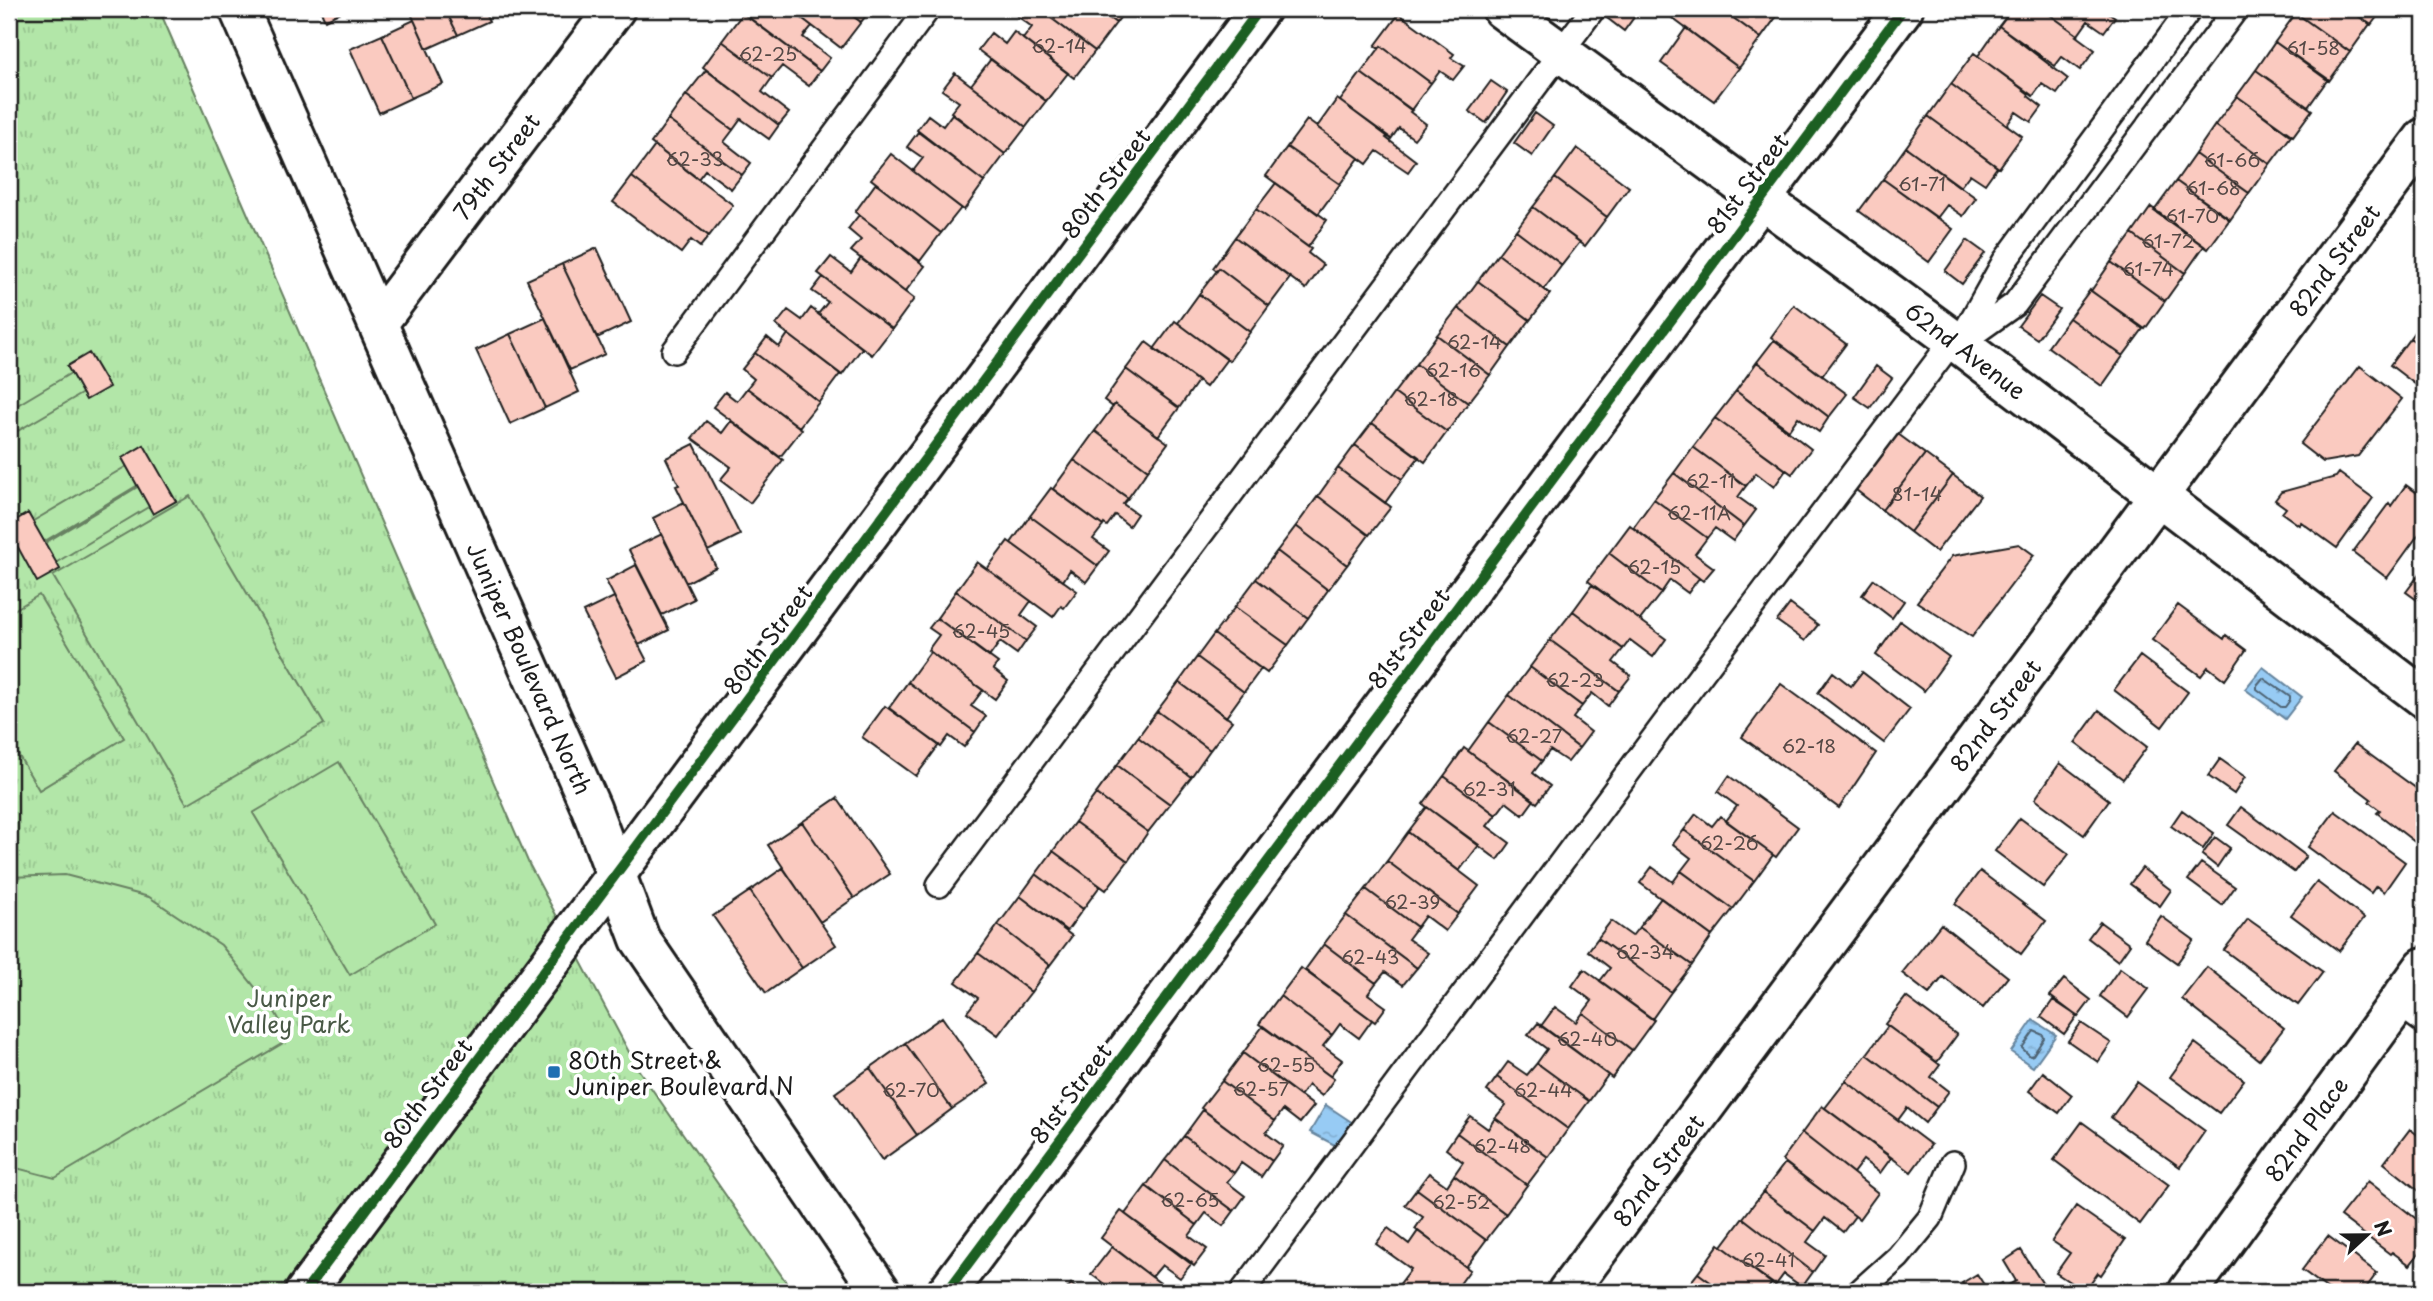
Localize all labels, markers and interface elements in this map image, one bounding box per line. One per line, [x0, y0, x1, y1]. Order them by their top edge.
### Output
house number: 62-14 [1031, 31, 1087, 59]
house number: 61-58 [2286, 33, 2340, 61]
house number: 62-25 [739, 39, 797, 67]
street label: 79th Street [444, 105, 548, 227]
street label: 80th Street [1052, 120, 1158, 246]
street label: 81st Street [1697, 125, 1797, 241]
house number: 62-33 [666, 144, 724, 172]
house number: 61-66 [2204, 145, 2260, 173]
house number: 61-71 [1898, 169, 1946, 197]
house number: 61-68 [2185, 173, 2241, 201]
street label: 82nd Street [2280, 196, 2388, 324]
house number: 61-70 [2165, 201, 2219, 229]
house number: 61-72 [2141, 226, 2195, 254]
house number: 61-74 [2122, 254, 2174, 282]
street label: 62nd Avenue [1898, 293, 2034, 407]
house number: 62-14 [1446, 327, 1502, 355]
house number: 62-16 [1425, 355, 1481, 383]
house number: 62-18 [1404, 384, 1458, 412]
house number: 62-11 [1685, 466, 1735, 494]
house number: 81-14 [1892, 479, 1942, 507]
house number: 62-11A [1667, 498, 1731, 526]
street label: Juniper Boulevard North [458, 536, 602, 800]
house number: 62-15 [1627, 552, 1681, 580]
street label: 80th Street [714, 576, 820, 702]
street label: 81st Street [1358, 580, 1458, 696]
house number: 62-45 [952, 616, 1010, 644]
street label: 82nd Street [1941, 651, 2049, 779]
house number: 62-23 [1545, 665, 1605, 693]
house number: 62-27 [1505, 721, 1563, 749]
house number: 62-18 [1782, 731, 1836, 759]
house number: 62-31 [1462, 774, 1516, 802]
house number: 62-26 [1699, 828, 1759, 856]
house number: 62-39 [1384, 887, 1440, 915]
house number: 62-34 [1616, 937, 1674, 965]
house number: 62-43 [1341, 942, 1399, 970]
park label: Juniper Valley Park [227, 980, 351, 1041]
house number: 62-40 [1557, 1024, 1617, 1052]
street label: 80th Street [374, 1030, 480, 1156]
street label: 81st Street [1020, 1035, 1120, 1151]
place label: 80th Street & Juniper Boulevard N [568, 1042, 794, 1103]
house number: 62-55 [1257, 1050, 1315, 1078]
marker: 80th Street & Juniper Boulevard N [546, 1064, 562, 1080]
street label: 82nd Place [2256, 1069, 2356, 1189]
house number: 62-57 [1233, 1074, 1290, 1102]
house number: 62-70 [882, 1075, 940, 1103]
house number: 62-44 [1513, 1075, 1573, 1103]
street label: 82nd Street [1604, 1106, 1712, 1234]
house number: 62-48 [1473, 1131, 1531, 1159]
house number: 62-65 [1160, 1185, 1220, 1213]
house number: 62-52 [1432, 1187, 1491, 1215]
north arrow [2332, 1200, 2402, 1270]
text: N [2368, 1216, 2399, 1240]
house number: 62-41 [1741, 1245, 1795, 1273]

